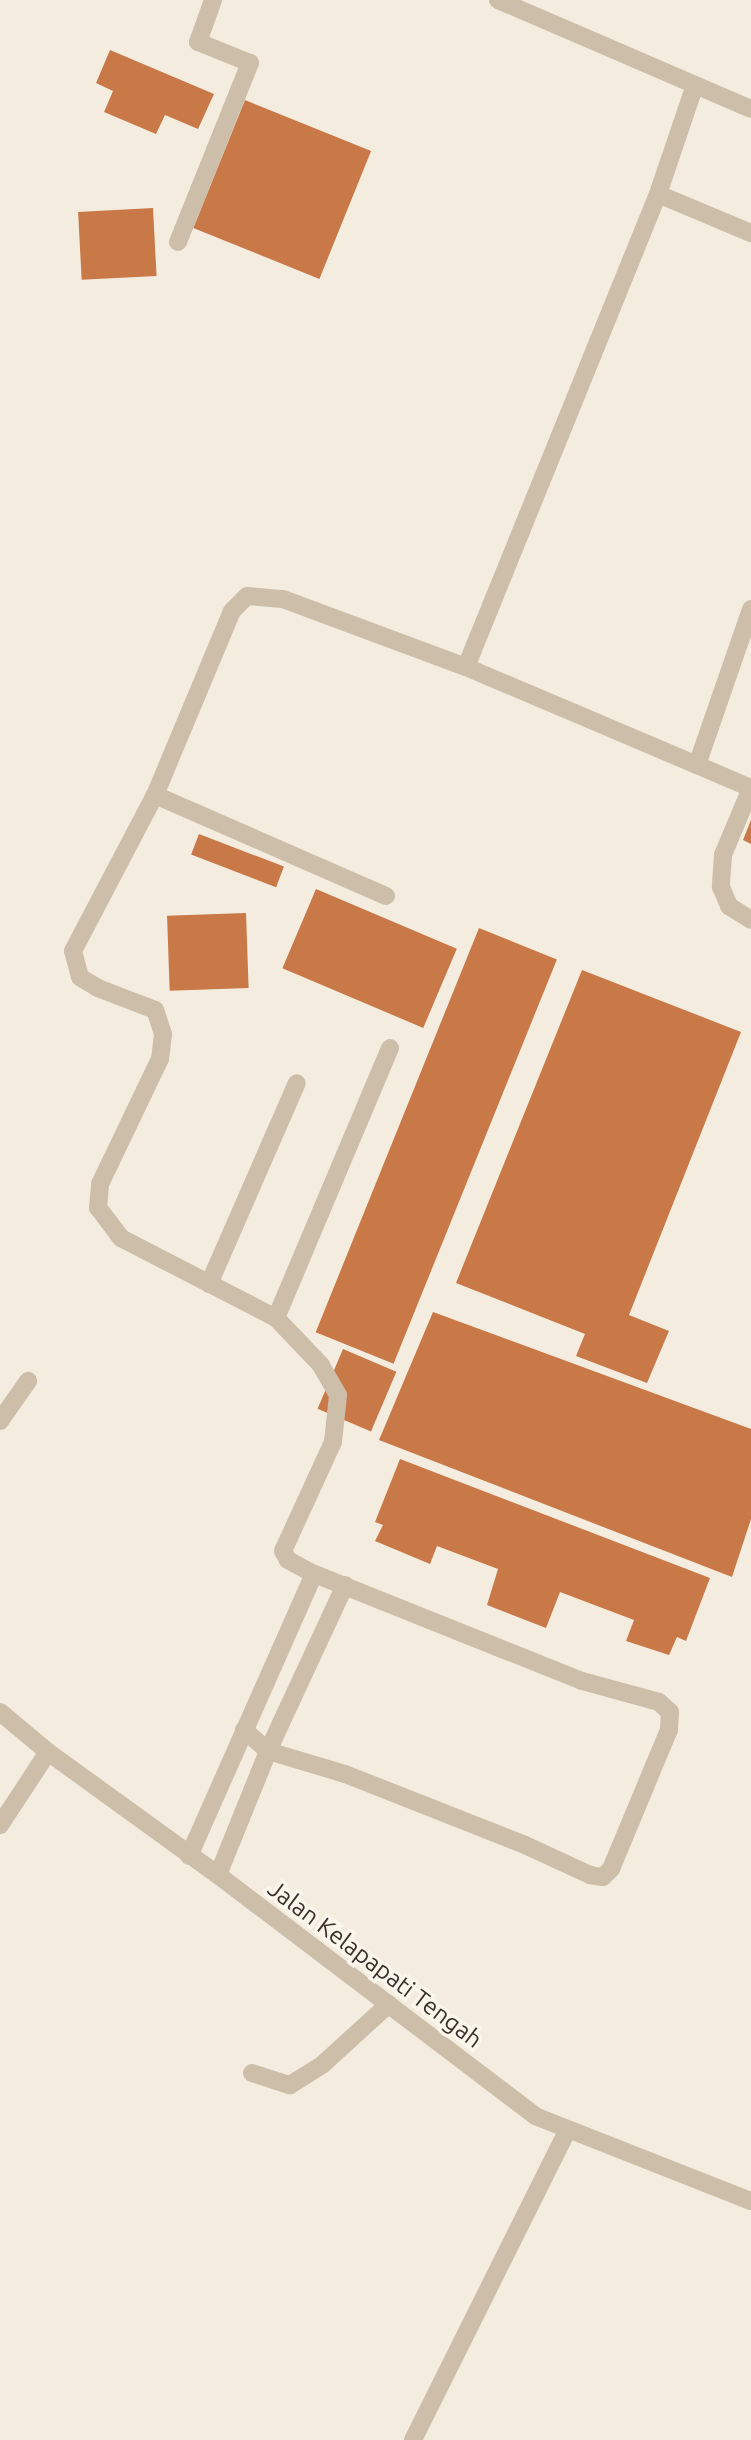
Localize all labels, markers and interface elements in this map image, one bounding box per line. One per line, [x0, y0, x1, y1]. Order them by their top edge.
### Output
street label: Jalan Kelapapati Tengah [262, 1874, 488, 2054]

